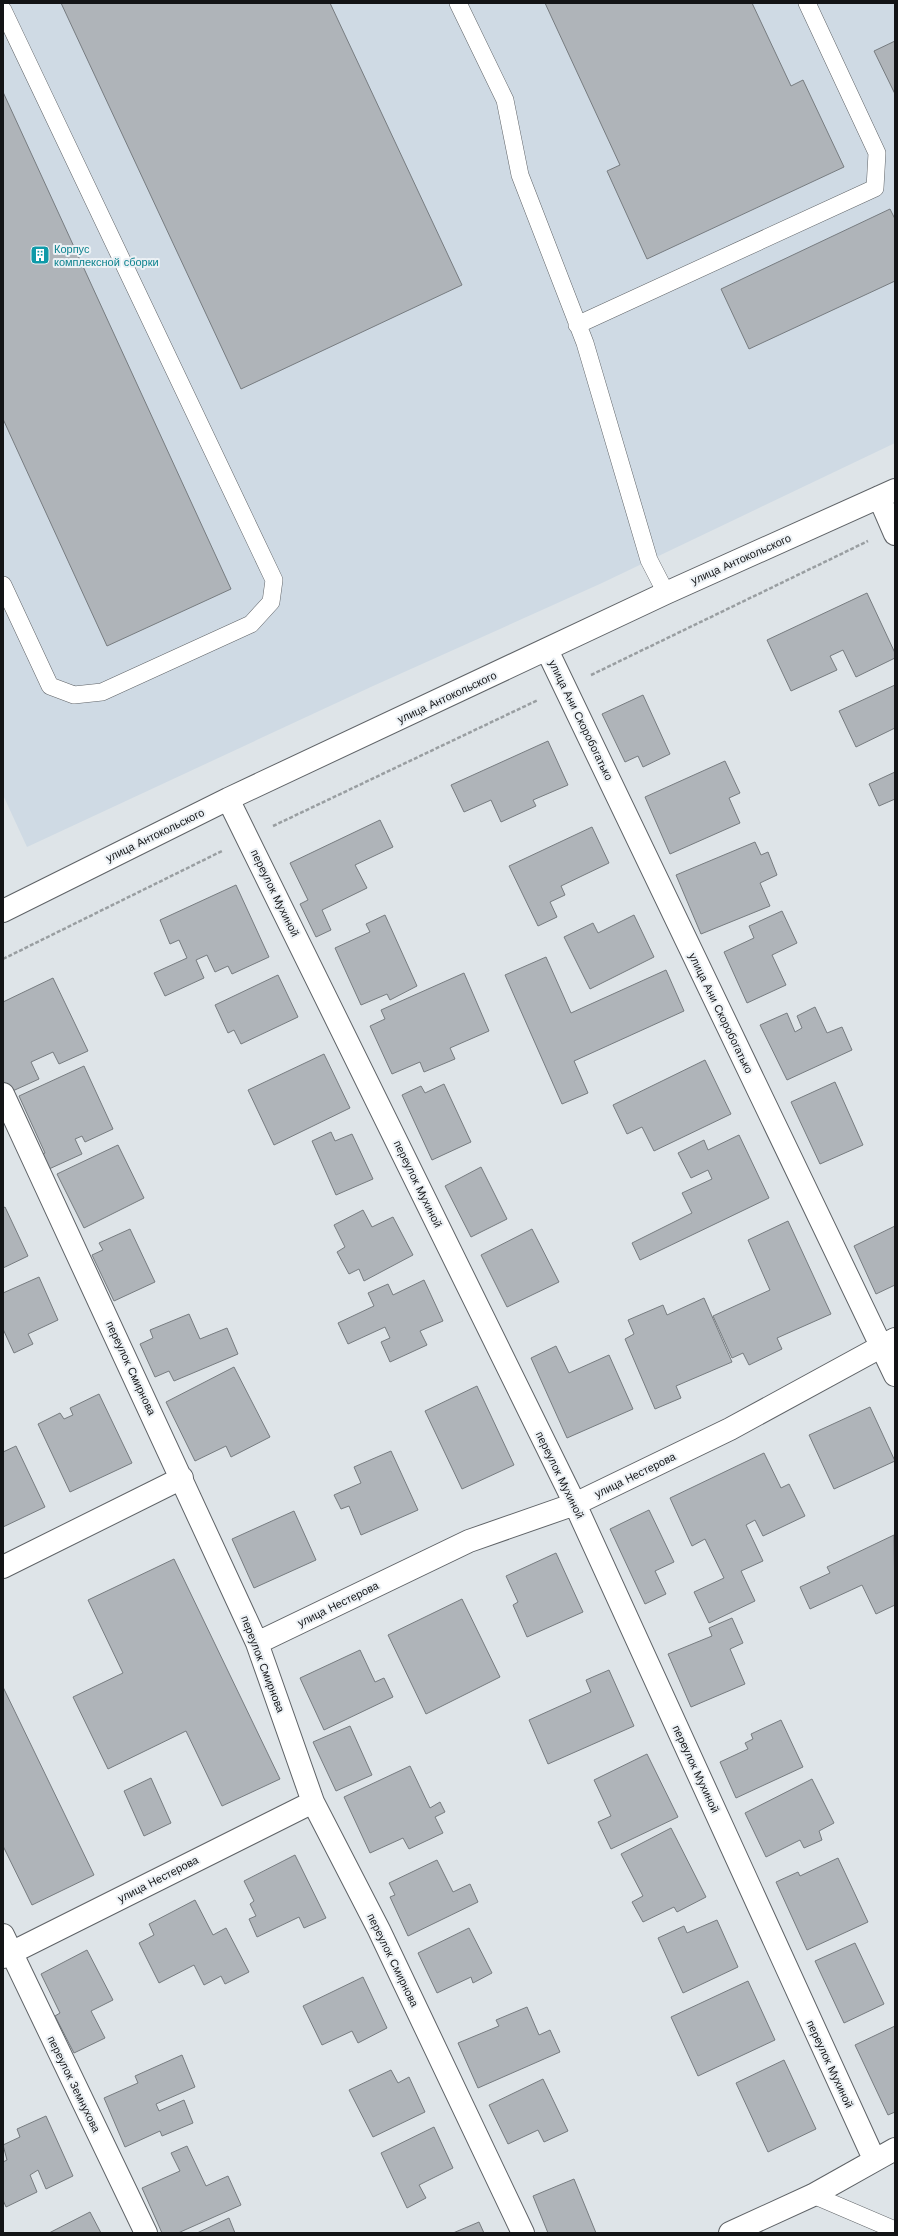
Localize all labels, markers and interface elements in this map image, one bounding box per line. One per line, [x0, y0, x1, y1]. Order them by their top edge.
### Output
place label: Корпус комплексной сборки [54, 243, 159, 269]
building icon: Корпус комплексной сборки [29, 244, 51, 266]
street label: улица Антокольского [689, 532, 793, 587]
street label: улица Ани Скоробогатько [546, 658, 615, 783]
street label: улица Антокольского [396, 669, 499, 726]
street label: улица Антокольского [104, 806, 207, 865]
street label: переулок Мухиной [248, 847, 301, 939]
street label: улица Ани Скоробогатько [686, 951, 755, 1076]
street label: переулок Мухиной [391, 1138, 444, 1230]
street label: переулок Смирнова [103, 1319, 158, 1418]
street label: переулок Мухиной [533, 1429, 586, 1521]
street label: улица Нестерова [593, 1450, 679, 1501]
street label: улица Нестерова [296, 1579, 382, 1630]
street label: переулок Смирнова [238, 1614, 287, 1715]
street label: переулок Мухиной [669, 1723, 722, 1815]
street label: улица Нестерова [116, 1853, 201, 1905]
street label: переулок Смирнова [364, 1911, 421, 2010]
street label: переулок Мухиной [803, 2018, 856, 2110]
street label: переулок Земнухова [44, 2034, 103, 2135]

